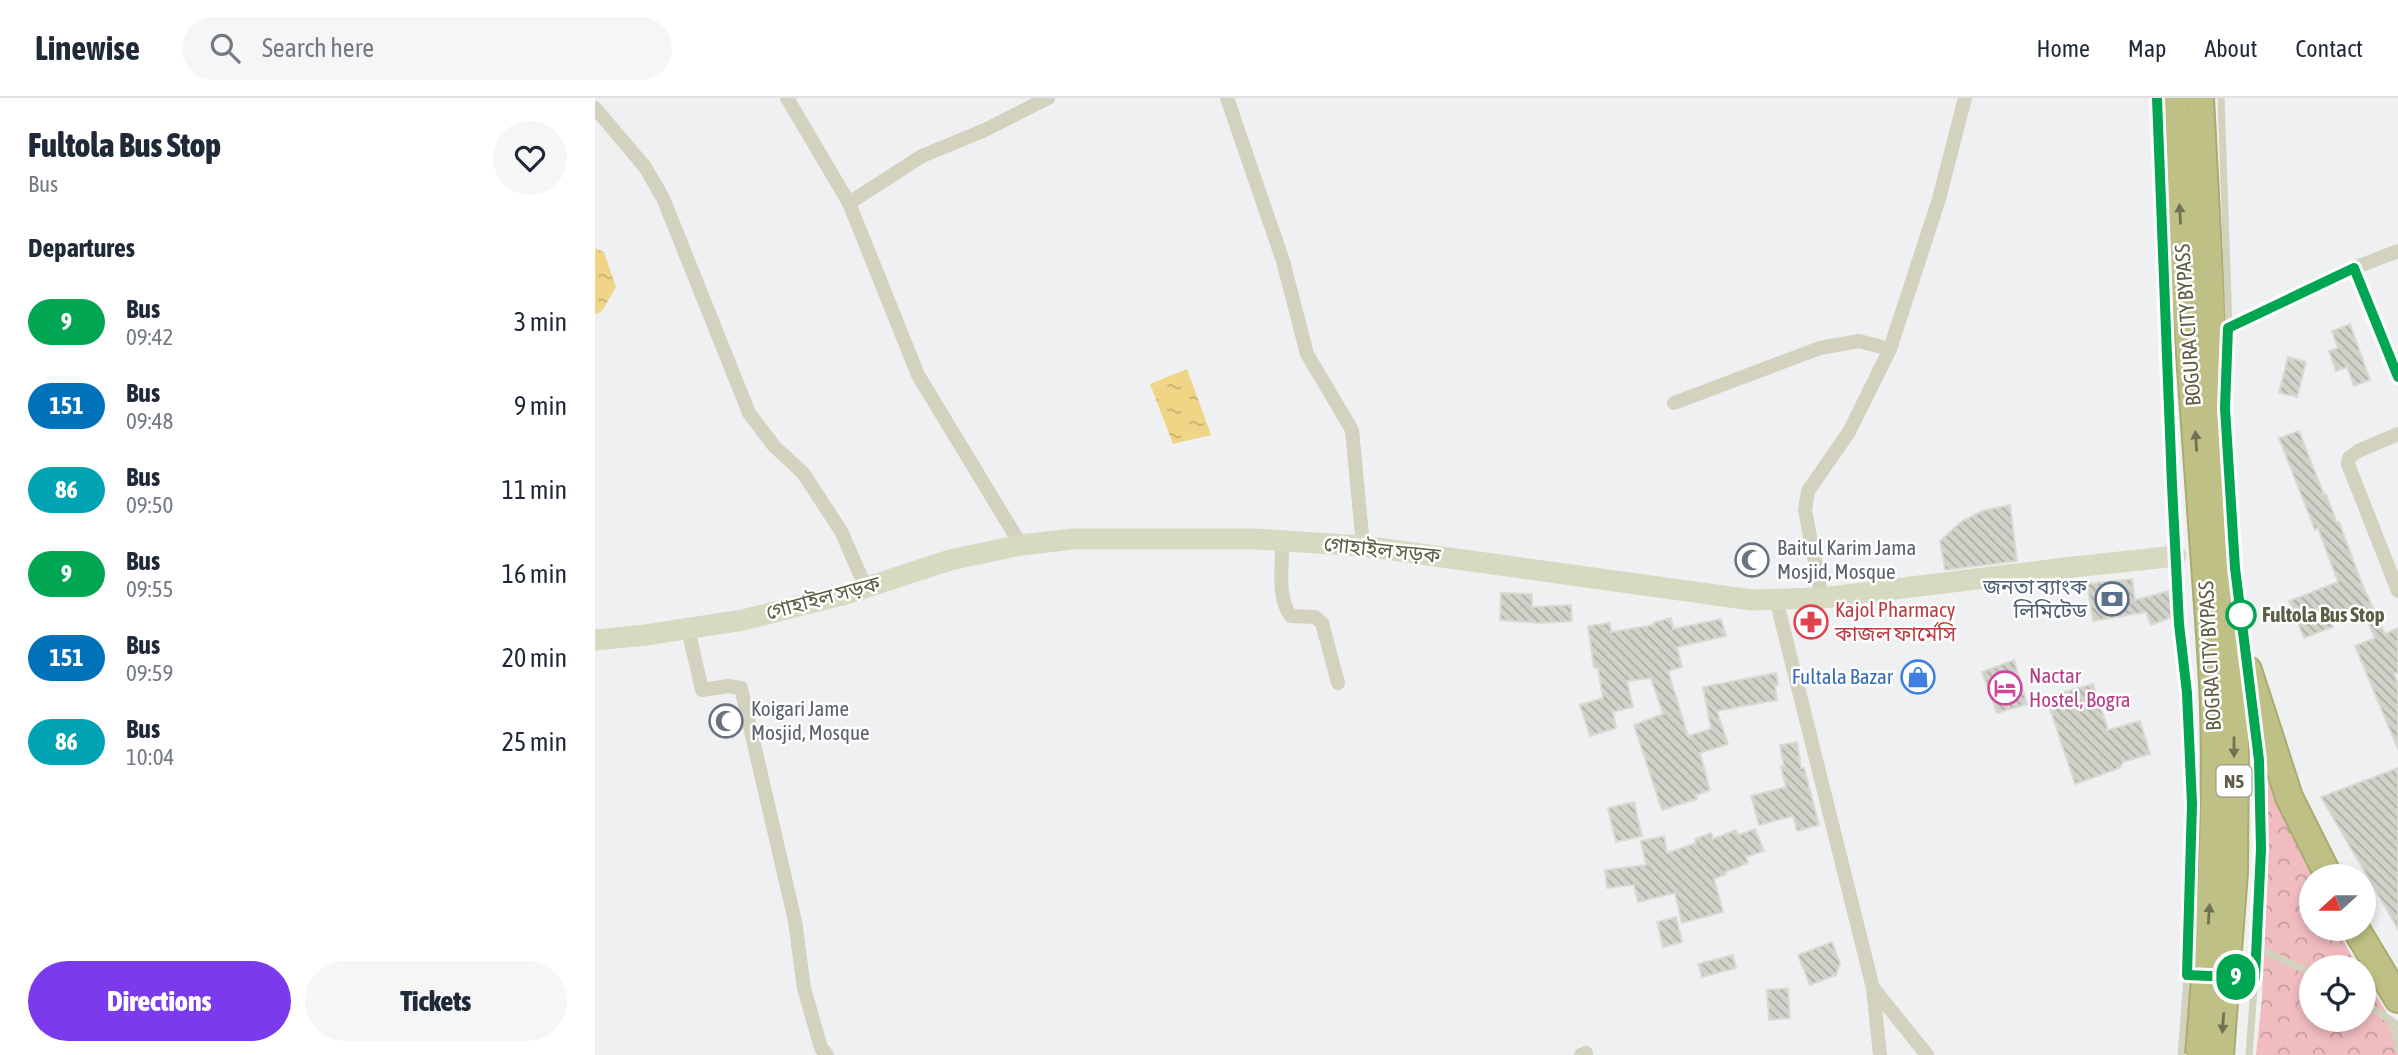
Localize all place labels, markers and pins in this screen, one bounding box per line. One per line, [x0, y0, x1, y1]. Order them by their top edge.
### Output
place label: Baitul Karim Jama Mosjid, Mosque [1777, 535, 1916, 583]
mosque icon: Baitul Karim Jama Mosjid, Mosque [1733, 541, 1771, 579]
place label: জনতা ব্যাংক লিমিটেড [1982, 574, 2088, 622]
bank icon: জনতা ব্যাংক লিমিটেড [2093, 580, 2131, 618]
place label: Kajol Pharmacy কাজল ফার্মেসি [1834, 597, 1957, 645]
marker: Fultola Bus Stop [2226, 600, 2256, 630]
place label: Fultola Bus Stop [2262, 602, 2385, 626]
pharmacy icon: Kajol Pharmacy কাজল ফার্মেসি [1792, 603, 1830, 641]
shop icon: Fultala Bazar [1899, 658, 1937, 696]
place label: Nactar Hostel, Bogra [2029, 663, 2130, 711]
place label: Fultala Bazar [1792, 664, 1894, 688]
hotel icon: Nactar Hostel, Bogra [1986, 669, 2024, 707]
place label: Koigari Jame Mosjid, Mosque [751, 696, 870, 744]
mosque icon: Koigari Jame Mosjid, Mosque [707, 702, 745, 740]

